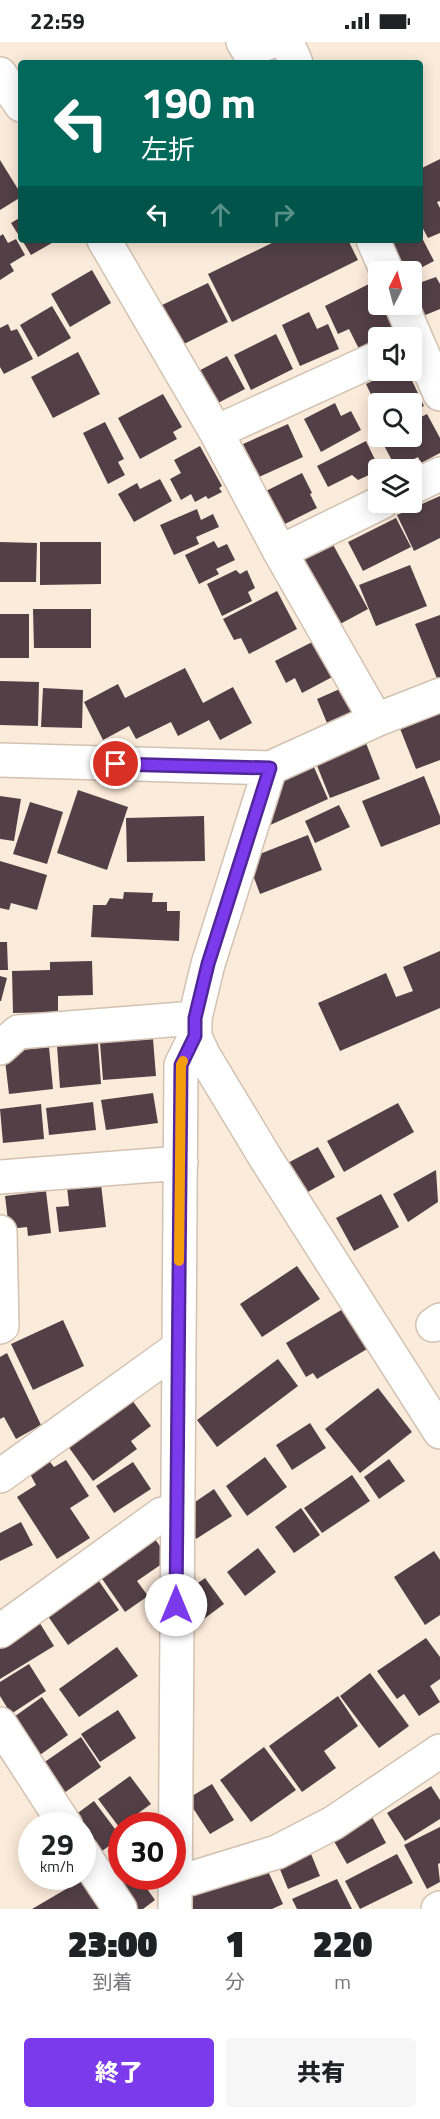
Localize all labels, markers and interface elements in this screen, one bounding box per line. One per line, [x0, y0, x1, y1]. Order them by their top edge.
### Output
text: 22:59 [30, 4, 85, 38]
text: 190 m [141, 70, 256, 134]
icon: left [42, 84, 120, 162]
text: 左折 [141, 128, 195, 169]
icon: left [141, 198, 174, 231]
icon: ahead [204, 198, 237, 231]
icon: right [267, 198, 300, 231]
north arrow [368, 261, 422, 315]
map controls [368, 261, 422, 513]
button: sound [368, 327, 422, 381]
button: search [368, 393, 422, 447]
button: layers [368, 459, 422, 513]
pin [90, 738, 141, 789]
icon: arrive [99, 747, 132, 780]
position arrow [144, 1573, 208, 1637]
speed limit sign: 30 [108, 1812, 186, 1890]
text: 29 [40, 1821, 74, 1867]
text: km/h [40, 1855, 74, 1878]
text: 23:00 [68, 1916, 157, 1971]
text: 1 [225, 1916, 245, 1971]
text: 220 [313, 1916, 372, 1971]
text: 到着 [93, 1966, 133, 1997]
text: 分 [225, 1966, 245, 1997]
text: m [334, 1966, 351, 1997]
button: 終了 [24, 2038, 214, 2107]
button: 共有 [226, 2038, 416, 2107]

